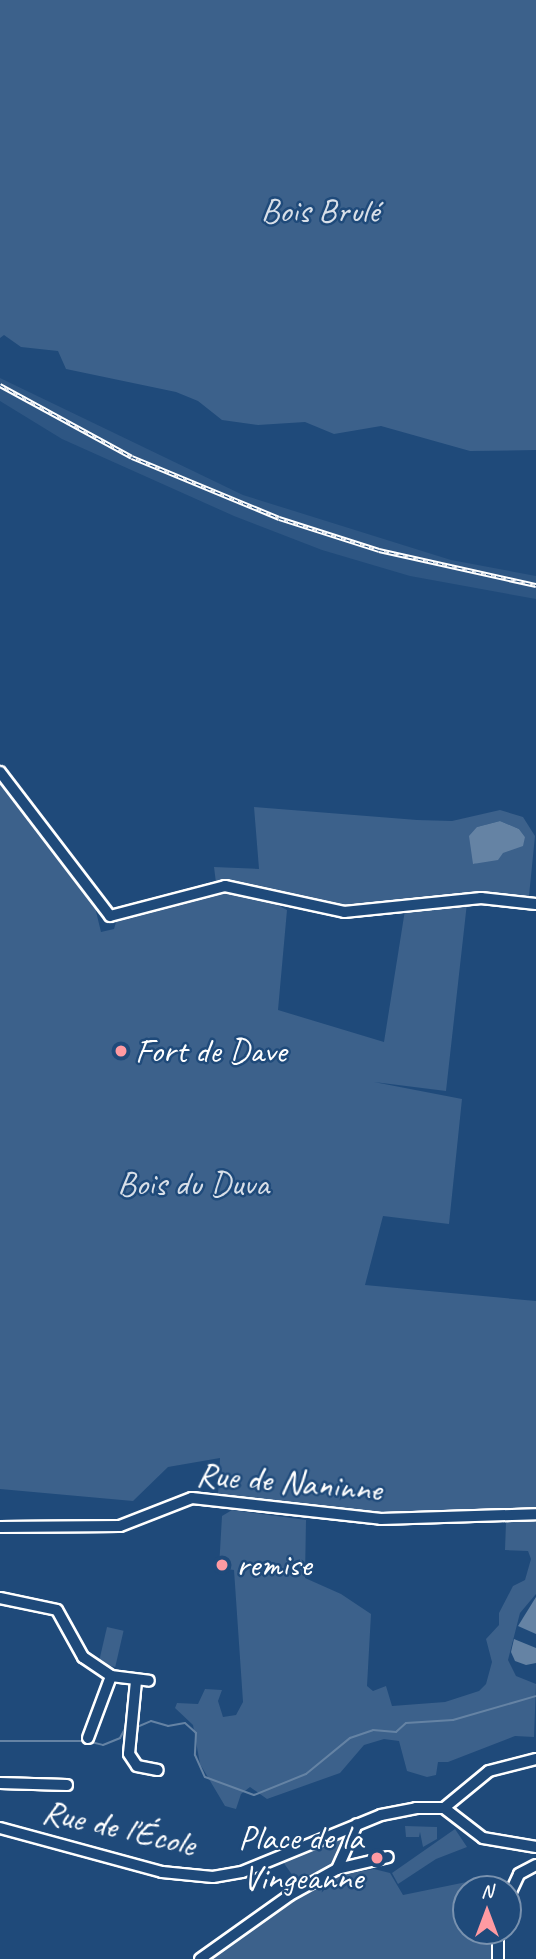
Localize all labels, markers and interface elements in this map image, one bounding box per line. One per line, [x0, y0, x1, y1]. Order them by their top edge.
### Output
park label: Bois Brulé [261, 190, 379, 232]
place label: Fort de Dave [135, 1030, 287, 1072]
marker: Fort de Dave [113, 1043, 129, 1059]
park label: Bois du Duva [117, 1163, 269, 1205]
street label: Rue de Naninne [195, 1453, 383, 1511]
place label: remise [236, 1544, 311, 1586]
marker: remise [214, 1557, 230, 1573]
street label: Rue de l'École [39, 1790, 199, 1866]
place label: Place de la Vingeanne [238, 1817, 363, 1899]
marker: Place de la Vingeanne [369, 1850, 385, 1866]
north arrow [452, 1875, 522, 1945]
text: N [481, 1879, 493, 1903]

